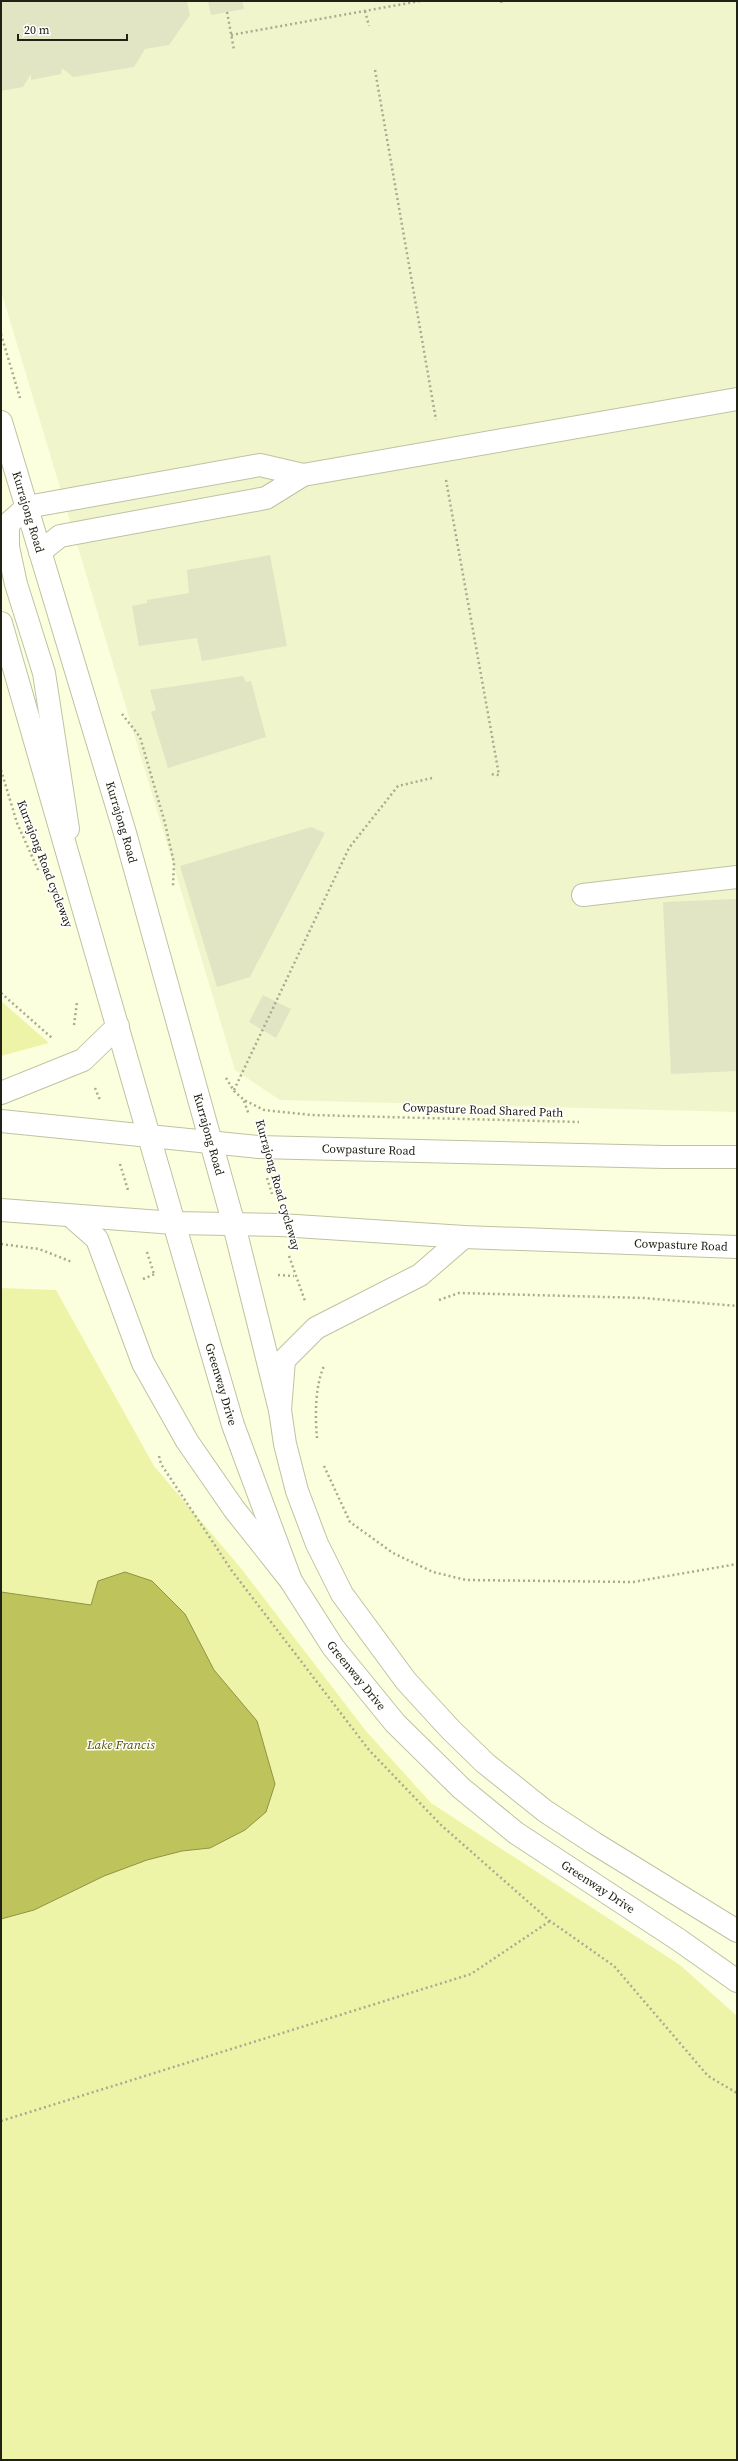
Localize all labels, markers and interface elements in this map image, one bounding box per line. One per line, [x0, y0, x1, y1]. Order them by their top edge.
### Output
scale bar [18, 16, 127, 42]
text: 20 m [24, 22, 50, 38]
street label: Kurrajong Road [8, 469, 48, 555]
street label: Kurrajong Road [102, 779, 141, 865]
street label: Kurrajong Road cycleway [13, 798, 77, 931]
street label: Kurrajong Road [190, 1091, 228, 1177]
street label: Cowpasture Road Shared Path [402, 1099, 564, 1121]
street label: Kurrajong Road cycleway [252, 1118, 305, 1253]
street label: Cowpasture Road [322, 1141, 416, 1159]
street label: Cowpasture Road [634, 1235, 728, 1255]
street label: Greenway Drive [201, 1341, 241, 1427]
street label: Greenway Drive [323, 1638, 389, 1714]
water label: Lake Francis [86, 1736, 155, 1753]
street label: Greenway Drive [558, 1857, 638, 1917]

